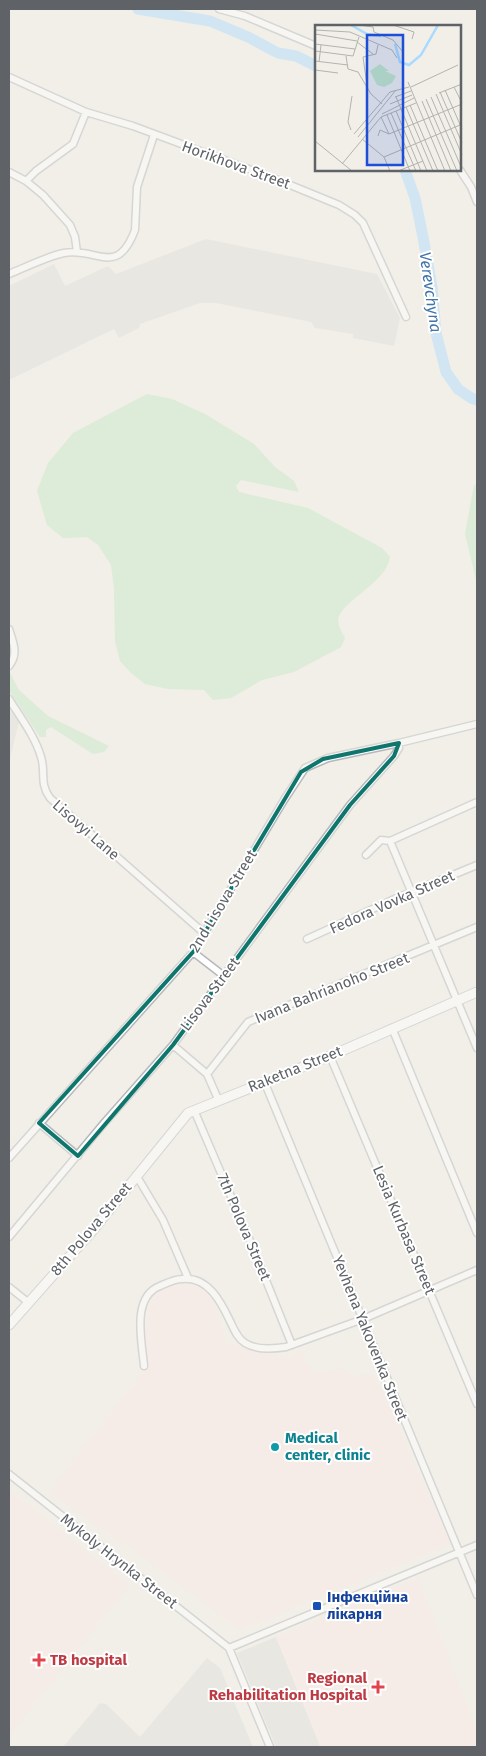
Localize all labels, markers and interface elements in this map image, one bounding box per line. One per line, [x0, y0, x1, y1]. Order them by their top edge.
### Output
inset map [315, 25, 461, 171]
street label: Horikhova Street [179, 137, 293, 193]
water label: Verevchyna [415, 251, 446, 334]
street label: Lisovyi Lane [49, 796, 123, 864]
street label: 2nd Lisova Street [185, 846, 261, 956]
street label: Fedora Vovka Street [327, 866, 458, 938]
street label: Ivana Bahrianoho Street [252, 949, 412, 1027]
street label: Lisova Street [177, 953, 244, 1034]
street label: Raketna Street [245, 1042, 345, 1096]
street label: Lesia Kurbasa Street [369, 1163, 440, 1298]
street label: 7th Polova Street [213, 1171, 275, 1284]
street label: 8th Polova Street [47, 1178, 136, 1279]
street label: Yevhena Yakovenka Street [329, 1253, 412, 1424]
place label: Medical center, clinic [285, 1429, 371, 1464]
marker: Medical center, clinic [269, 1441, 281, 1453]
street label: Mykoly Hrynka Street [57, 1510, 182, 1613]
place label: Інфекційна лікарня [327, 1588, 408, 1623]
marker: Інфекційна лікарня [311, 1600, 323, 1612]
place label: TB hospital [50, 1651, 127, 1669]
marker: TB hospital [32, 1653, 46, 1667]
place label: Regional Rehabilitation Hospital [209, 1669, 368, 1704]
marker: Regional Rehabilitation Hospital [371, 1680, 385, 1694]

